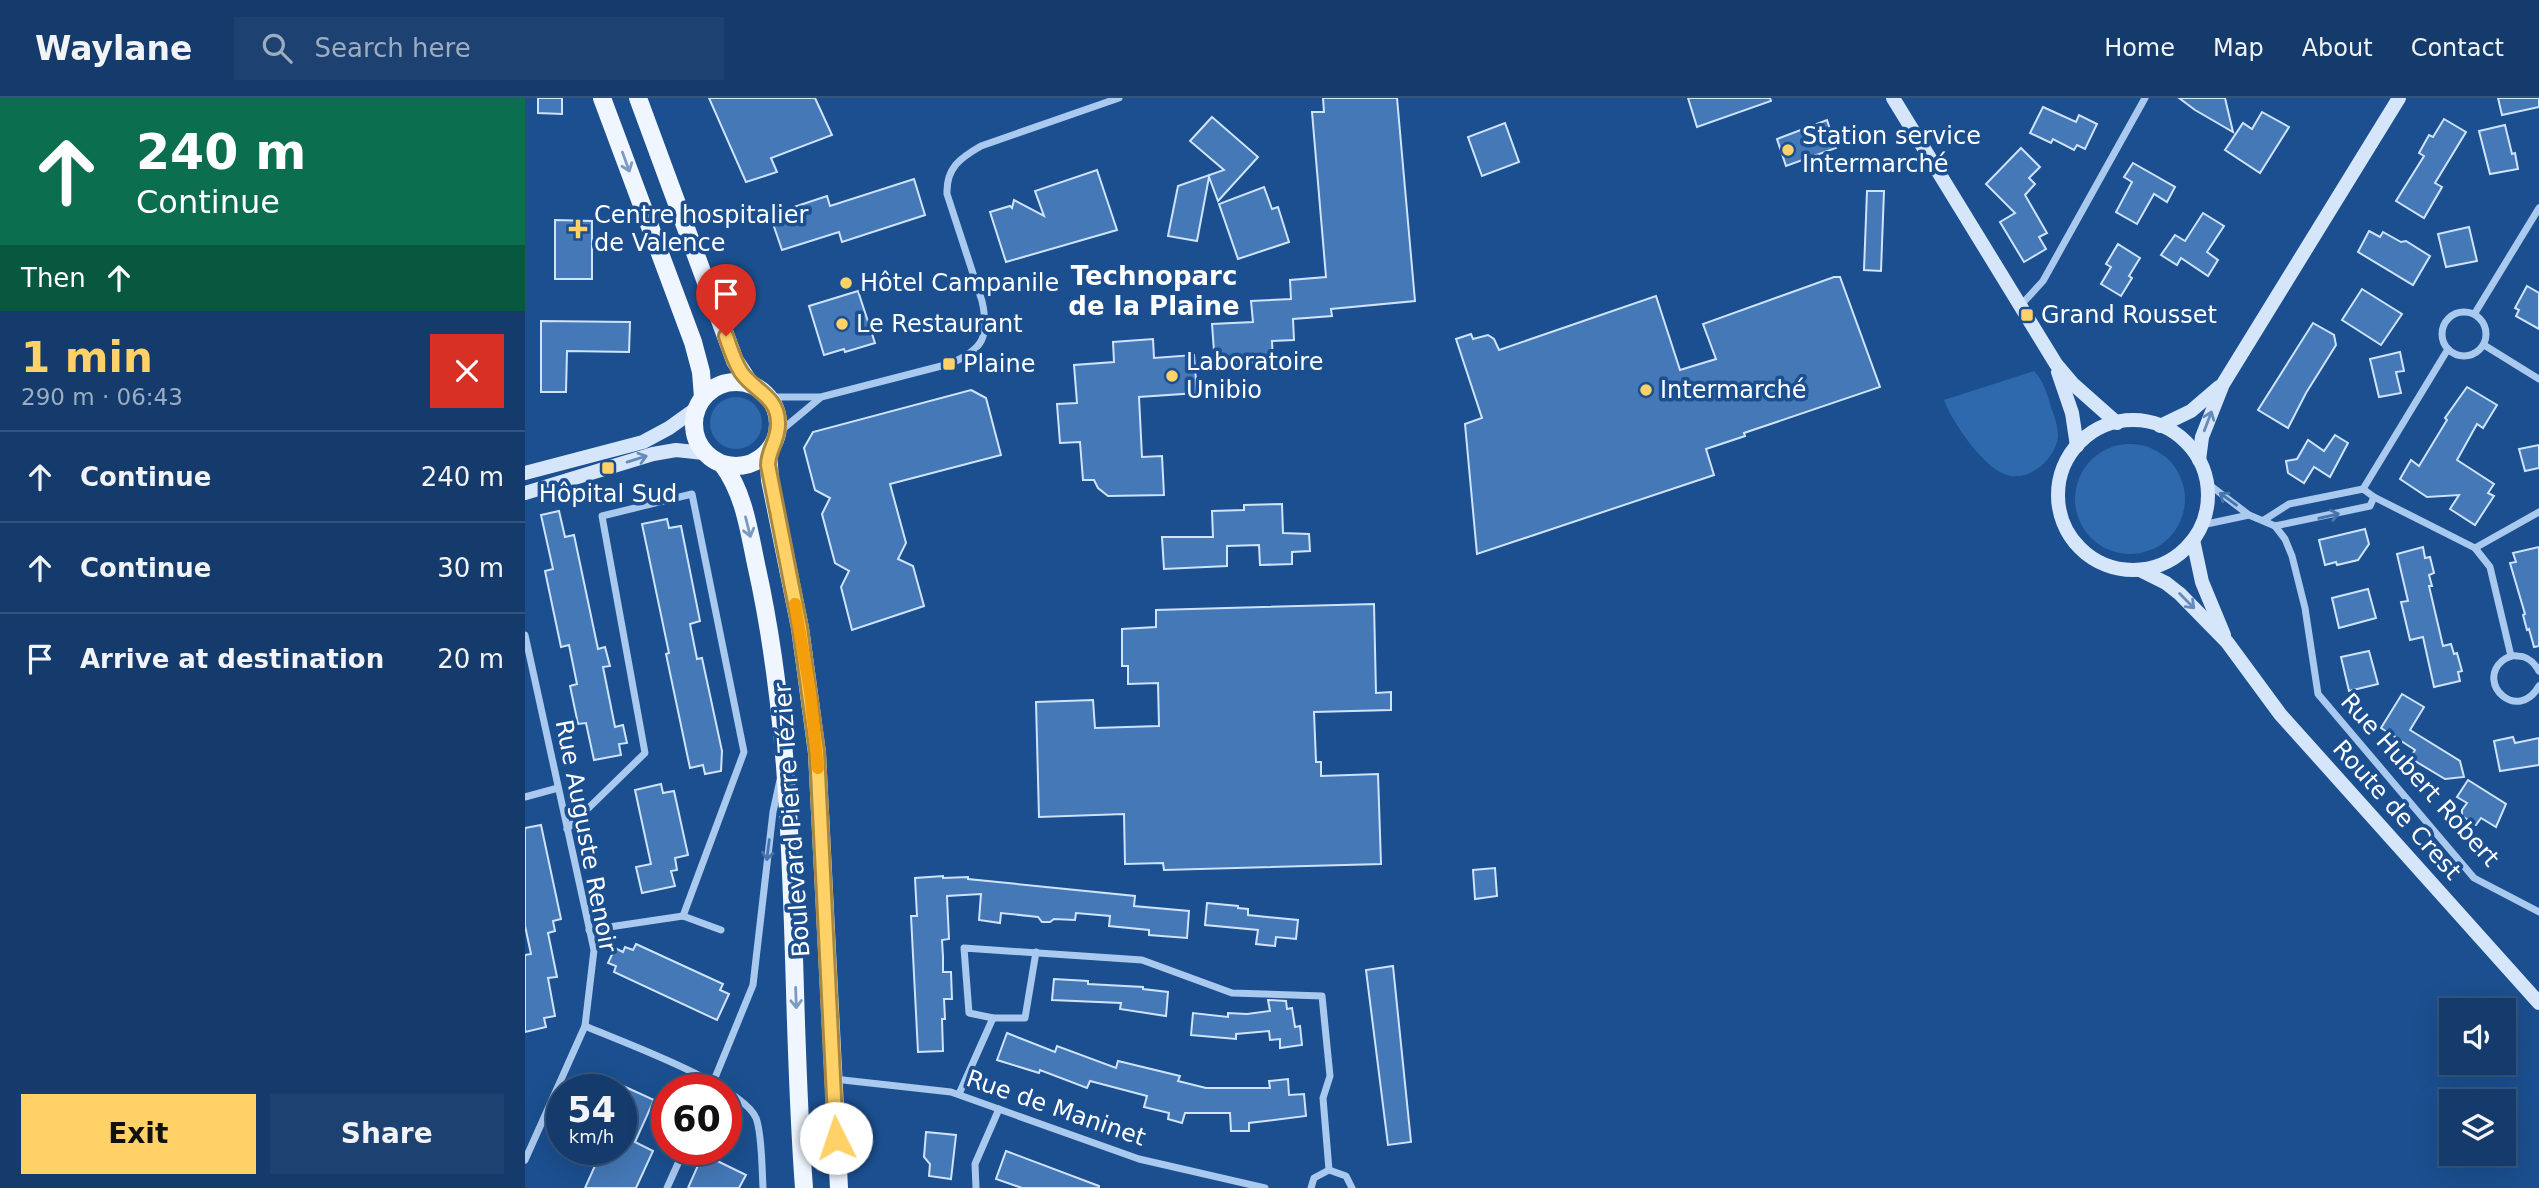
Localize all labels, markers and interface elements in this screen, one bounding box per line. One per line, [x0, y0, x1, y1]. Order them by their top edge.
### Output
search box [234, 17, 724, 80]
text: Waylane [35, 29, 192, 68]
icon: search [258, 29, 296, 67]
text: Search here [314, 33, 471, 63]
text: Home [2104, 34, 2175, 62]
text: Map [2213, 34, 2264, 62]
text: About [2302, 34, 2373, 62]
text: Contact [2411, 34, 2504, 62]
place label: Station service Intermarché [1802, 122, 1981, 178]
text: 240 m [136, 124, 306, 181]
icon: ahead [21, 126, 112, 217]
marker: Station service Intermarché [1780, 142, 1796, 158]
one-way arrow [621, 151, 633, 172]
text: Continue [136, 183, 280, 221]
place label: Centre hospitalier de Valence [594, 201, 808, 257]
marker: Centre hospitalier de Valence [568, 219, 588, 239]
icon: ahead [100, 259, 138, 297]
district label: Technoparc de la Plaine [1068, 261, 1240, 321]
text: Then [21, 263, 86, 293]
pin [696, 264, 756, 336]
place label: Hôtel Campanile [860, 269, 1059, 297]
icon: arrive [707, 275, 745, 313]
marker: Hôtel Campanile [838, 275, 854, 291]
place label: Grand Rousset [2041, 301, 2217, 329]
marker: Grand Rousset [2019, 307, 2035, 323]
place label: Le Restaurant [856, 310, 1023, 338]
marker: Le Restaurant [834, 316, 850, 332]
text: 1 min [21, 333, 153, 382]
button: close [430, 334, 504, 408]
place label: Laboratoire Unibio [1186, 348, 1323, 404]
place label: Plaine [963, 350, 1036, 378]
marker: Plaine [941, 356, 957, 372]
marker: Laboratoire Unibio [1164, 368, 1180, 384]
place label: Intermarché [1660, 376, 1807, 404]
marker: Intermarché [1638, 382, 1654, 398]
text: 290 m · 06:43 [21, 384, 183, 410]
one-way arrow [2203, 411, 2215, 433]
one-way arrow [626, 452, 648, 464]
icon: ahead [21, 458, 59, 496]
marker: Hôpital Sud [600, 460, 616, 476]
text: Continue [80, 462, 211, 492]
text: 240 m [421, 462, 504, 492]
place label: Hôpital Sud [539, 480, 677, 508]
one-way arrow [2219, 492, 2237, 507]
one-way arrow [2317, 509, 2340, 522]
one-way arrow [742, 516, 755, 538]
icon: ahead [21, 549, 59, 587]
text: Continue [80, 553, 211, 583]
text: 30 m [437, 553, 504, 583]
one-way arrow [2178, 593, 2195, 610]
icon: arrive [21, 640, 59, 678]
text: Arrive at destination [80, 644, 384, 674]
text: 20 m [437, 644, 504, 674]
street label: Boulevard Pierre Tézier [768, 682, 816, 958]
street label: Rue Hubert Robert [2335, 688, 2505, 872]
street label: Rue Auguste Renoir [550, 717, 622, 955]
street label: Route de Crest [2327, 735, 2467, 885]
one-way arrow [762, 838, 775, 861]
one-way arrow [790, 986, 803, 1009]
map controls [2439, 998, 2516, 1166]
button: sound [2439, 998, 2516, 1075]
street label: Rue de Maninet [963, 1064, 1149, 1152]
speed limit sign: 60 [651, 1074, 742, 1165]
button: layers [2439, 1089, 2516, 1166]
text: 54 [567, 1090, 616, 1130]
button: Exit [21, 1094, 256, 1174]
button: Share [270, 1094, 504, 1174]
position arrow [799, 1101, 873, 1175]
text: km/h [569, 1126, 614, 1147]

